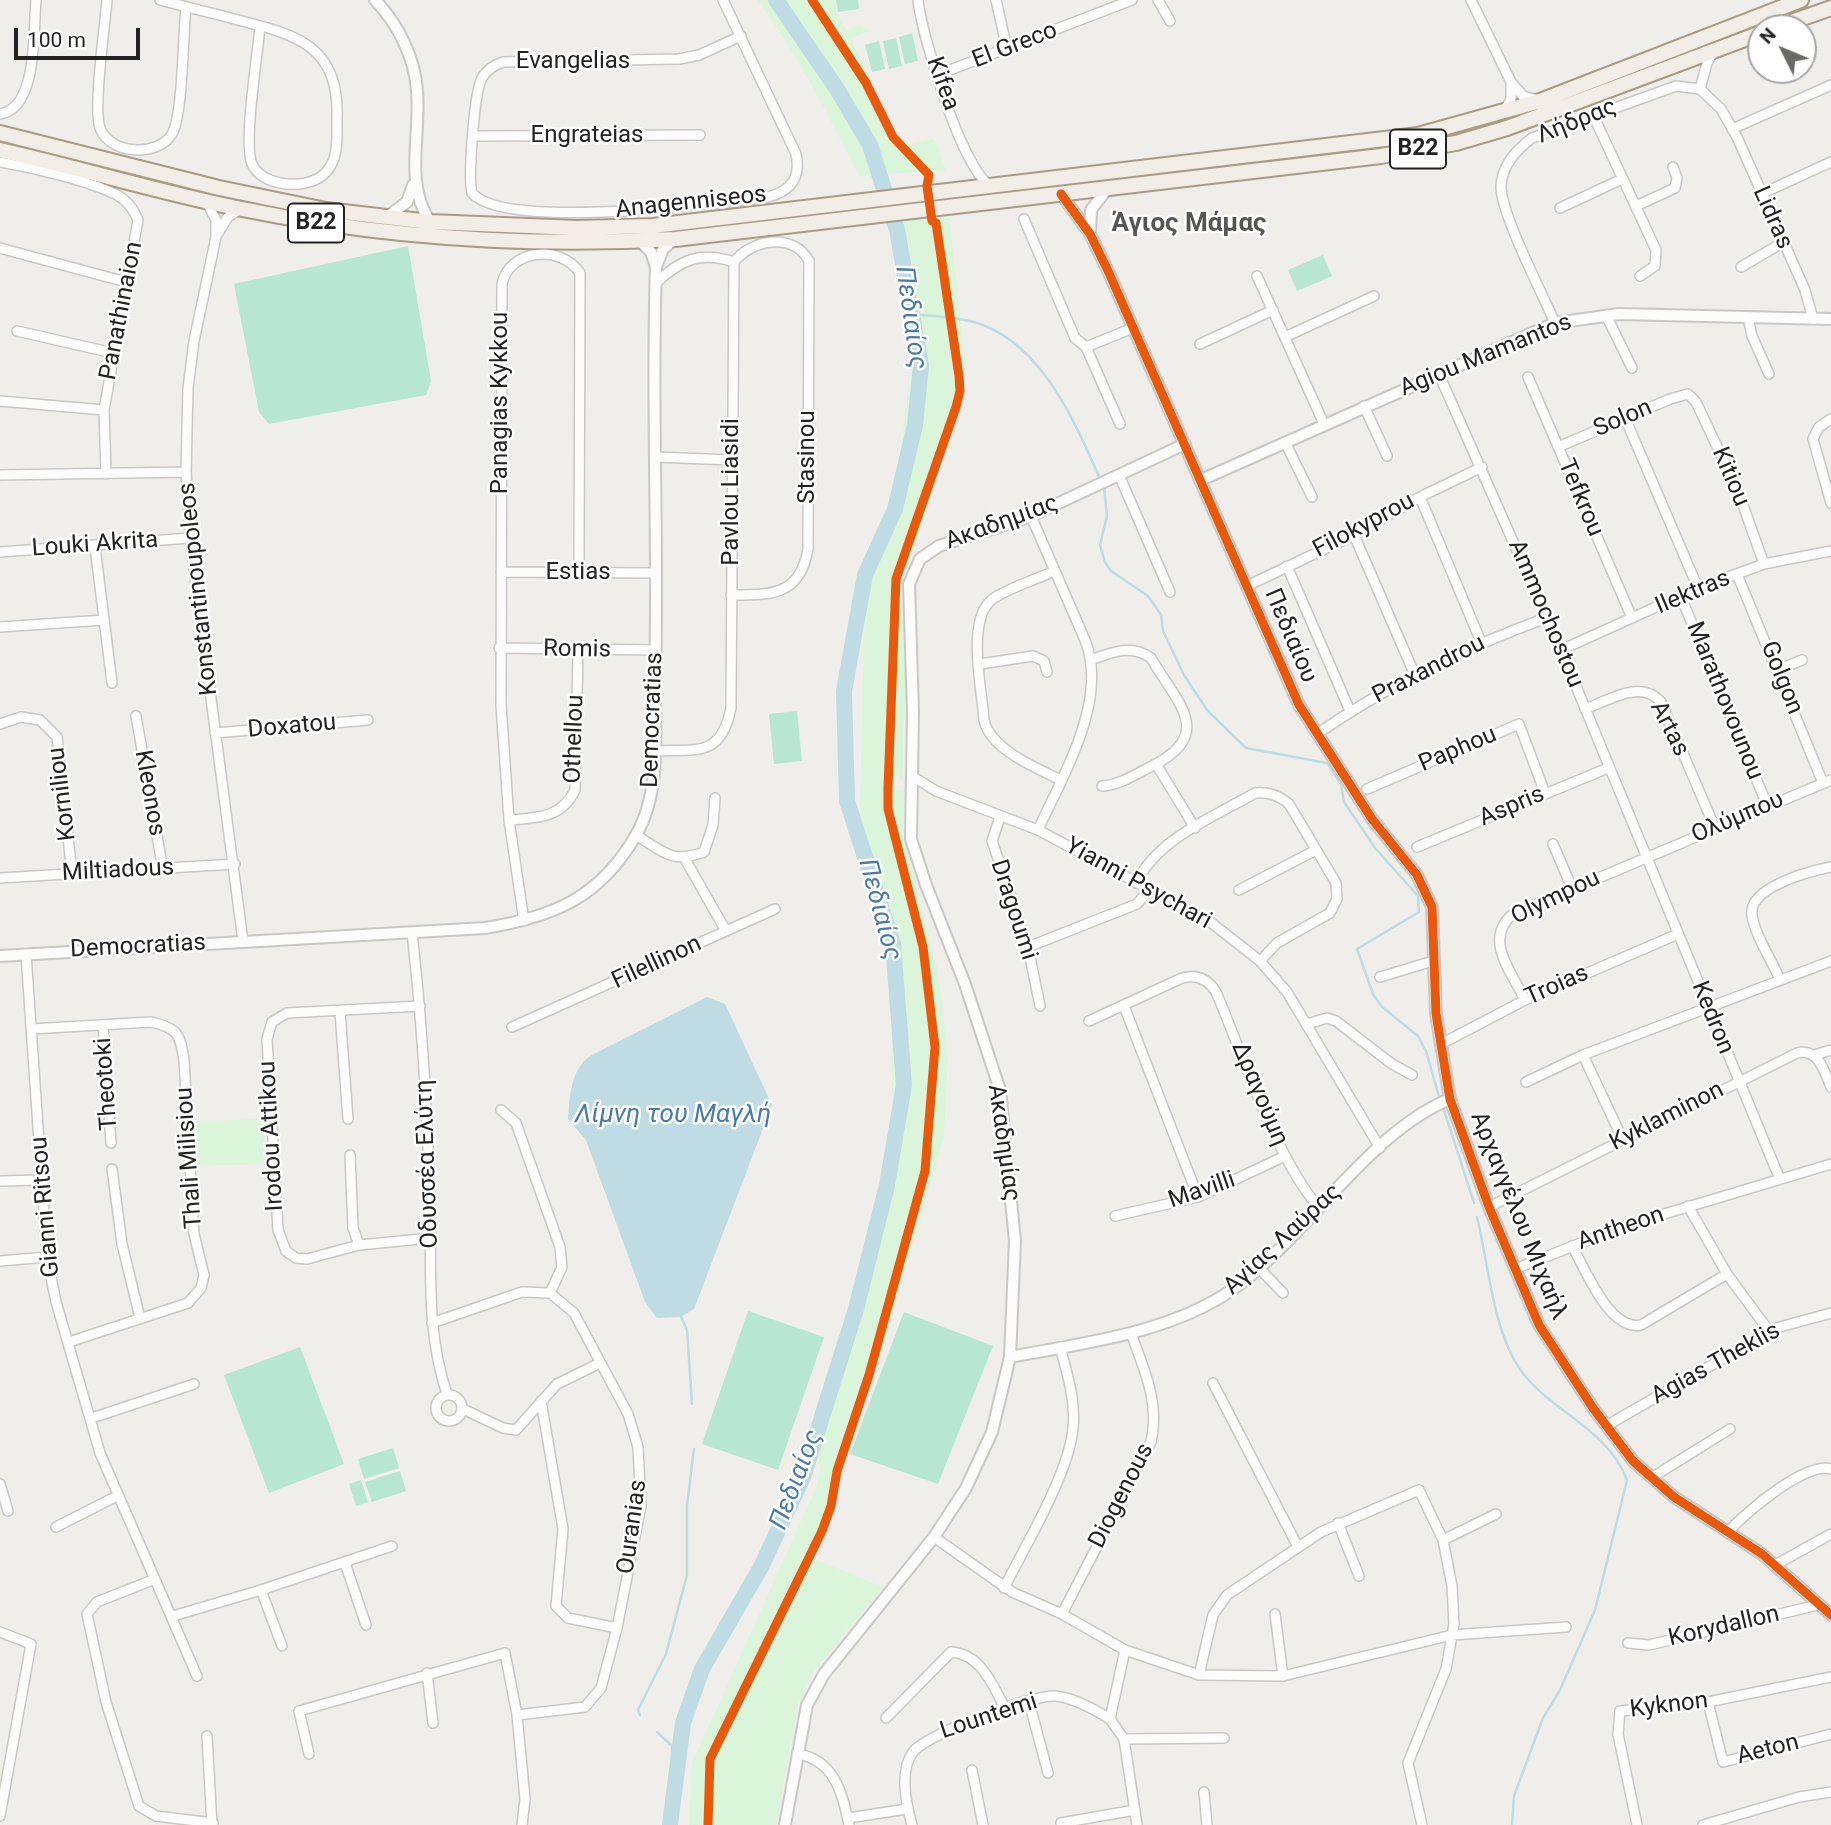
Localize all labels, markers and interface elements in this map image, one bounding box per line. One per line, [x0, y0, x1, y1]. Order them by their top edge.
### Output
scale bar [18, 14, 144, 58]
north arrow [1747, 14, 1817, 84]
street label: El Greco [968, 17, 1062, 75]
text: N [1755, 23, 1781, 48]
text: 100 m [27, 28, 86, 52]
street label: Evangelias [516, 48, 630, 76]
street label: Kifea [919, 53, 965, 115]
street label: Λήδρας [1533, 93, 1621, 151]
street label: Engrateias [531, 122, 643, 150]
road number: B22 [1390, 130, 1446, 168]
street label: Anagenniseos [614, 181, 768, 225]
street label: Lidras [1746, 182, 1798, 254]
road number: B22 [288, 204, 344, 243]
district label: Άγιος Μάμας [1112, 208, 1266, 240]
street label: Panathinaion [94, 239, 150, 383]
water label: Πεδιαίος [887, 264, 933, 372]
street label: Agiou Mamantos [1396, 308, 1576, 404]
street label: Panagias Kykkou [487, 312, 515, 494]
street label: Solon [1589, 394, 1657, 444]
street label: Stasinou [794, 410, 822, 504]
street label: Pavlou Liasidi [718, 418, 746, 566]
street label: Kitiou [1705, 443, 1755, 511]
street label: Tefkrou [1551, 455, 1609, 541]
street label: Konstantinoupoleos [174, 481, 224, 697]
street label: Filokyprou [1308, 487, 1420, 565]
street label: Ακαδημίας [942, 489, 1062, 557]
street label: Louki Akrita [31, 526, 159, 564]
street label: Ammochostou [1501, 536, 1589, 692]
street label: Estias [545, 559, 611, 587]
street label: Ilektras [1651, 564, 1735, 622]
street label: Πεδιαίου [1257, 585, 1323, 687]
street label: Marathovounou [1679, 618, 1769, 784]
street label: Praxandrou [1368, 629, 1490, 711]
street label: Romis [543, 635, 611, 665]
street label: Golgon [1753, 637, 1809, 719]
street label: Democratias [636, 652, 670, 788]
street label: Othellou [559, 694, 591, 784]
street label: Artas [1643, 697, 1695, 761]
street label: Doxatou [247, 709, 337, 745]
street label: Paphou [1415, 721, 1501, 779]
street label: Korniliou [43, 745, 83, 843]
street label: Kleonos [127, 748, 171, 838]
street label: Aspris [1475, 780, 1549, 834]
street label: Ολύμπου [1688, 786, 1788, 850]
street label: Yianni Psychari [1060, 832, 1216, 936]
street label: Miltiadous [61, 854, 175, 888]
water label: Πεδιαίος [850, 856, 908, 964]
street label: Dragoumi [983, 856, 1043, 964]
street label: Olympou [1507, 864, 1605, 932]
street label: Democratias [70, 929, 206, 965]
street label: Filellinon [608, 930, 706, 996]
street label: Troias [1521, 959, 1593, 1013]
street label: Kedron [1684, 977, 1740, 1059]
street label: Theotoki [89, 1036, 125, 1132]
street label: Δραγούμη [1224, 1038, 1294, 1150]
street label: Irodou Attikou [254, 1060, 290, 1212]
street label: Kyklaminon [1605, 1076, 1729, 1158]
street label: Οδυσσέα Ελύτη [411, 1079, 445, 1249]
street label: Ακαδημίας [981, 1083, 1025, 1203]
street label: Thali Milisiou [171, 1086, 209, 1230]
water label: Λίμνη του Μαγλή [575, 1099, 771, 1131]
street label: Αρχαγγέλου Μιχαήλ [1463, 1108, 1573, 1324]
street label: Gianni Ritsou [25, 1135, 67, 1279]
street label: Mavilli [1165, 1166, 1239, 1216]
street label: Αγίας Λαύρας [1218, 1178, 1348, 1302]
street label: Antheon [1574, 1201, 1668, 1257]
street label: Agias Theklis [1647, 1317, 1785, 1411]
water label: Πεδιαίος [764, 1426, 830, 1534]
street label: Diogenous [1083, 1439, 1161, 1553]
street label: Ouranias [612, 1478, 654, 1576]
street label: Korydallon [1666, 1600, 1782, 1654]
street label: Kyknon [1628, 1687, 1710, 1725]
street label: Lountemi [937, 1688, 1041, 1746]
street label: Aeton [1734, 1728, 1802, 1772]

